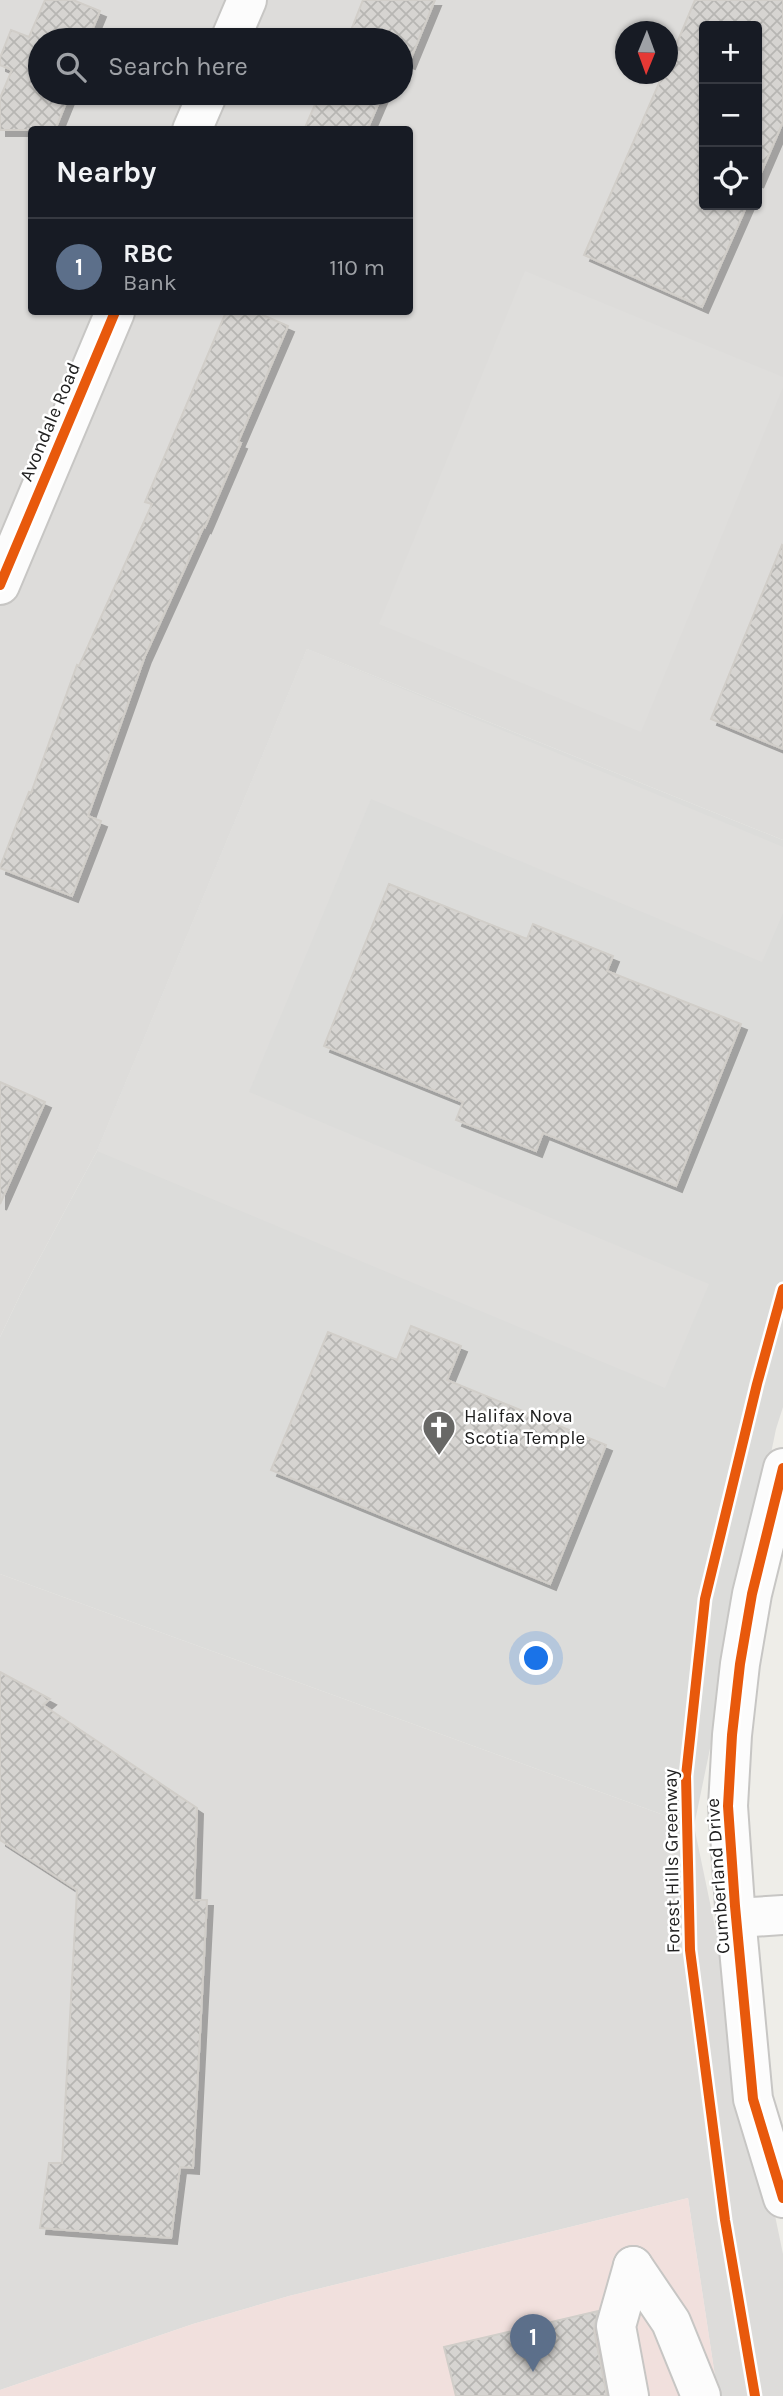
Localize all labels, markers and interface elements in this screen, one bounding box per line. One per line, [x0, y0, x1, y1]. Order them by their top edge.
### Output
north arrow [615, 21, 678, 84]
map controls [699, 21, 762, 210]
button: + [699, 21, 762, 84]
search box [28, 28, 413, 105]
icon: search [52, 48, 90, 86]
text: Search here [108, 51, 248, 82]
button: − [699, 84, 762, 147]
button: locate [699, 147, 762, 210]
text: Nearby [56, 154, 156, 190]
text: RBC [123, 238, 173, 269]
text: 1 [75, 254, 83, 281]
text: 110 m [329, 254, 385, 281]
text: Bank [123, 269, 177, 296]
street label: Avondale Road [15, 359, 85, 485]
place label: Halifax Nova Scotia Temple [464, 1405, 585, 1449]
church icon: Halifax Nova Scotia Temple [420, 1408, 458, 1457]
your location [519, 1641, 553, 1675]
street label: Forest Hills Greenway [659, 1768, 685, 1954]
street label: Cumberland Drive [702, 1797, 734, 1955]
pin: 1 [510, 2314, 556, 2372]

